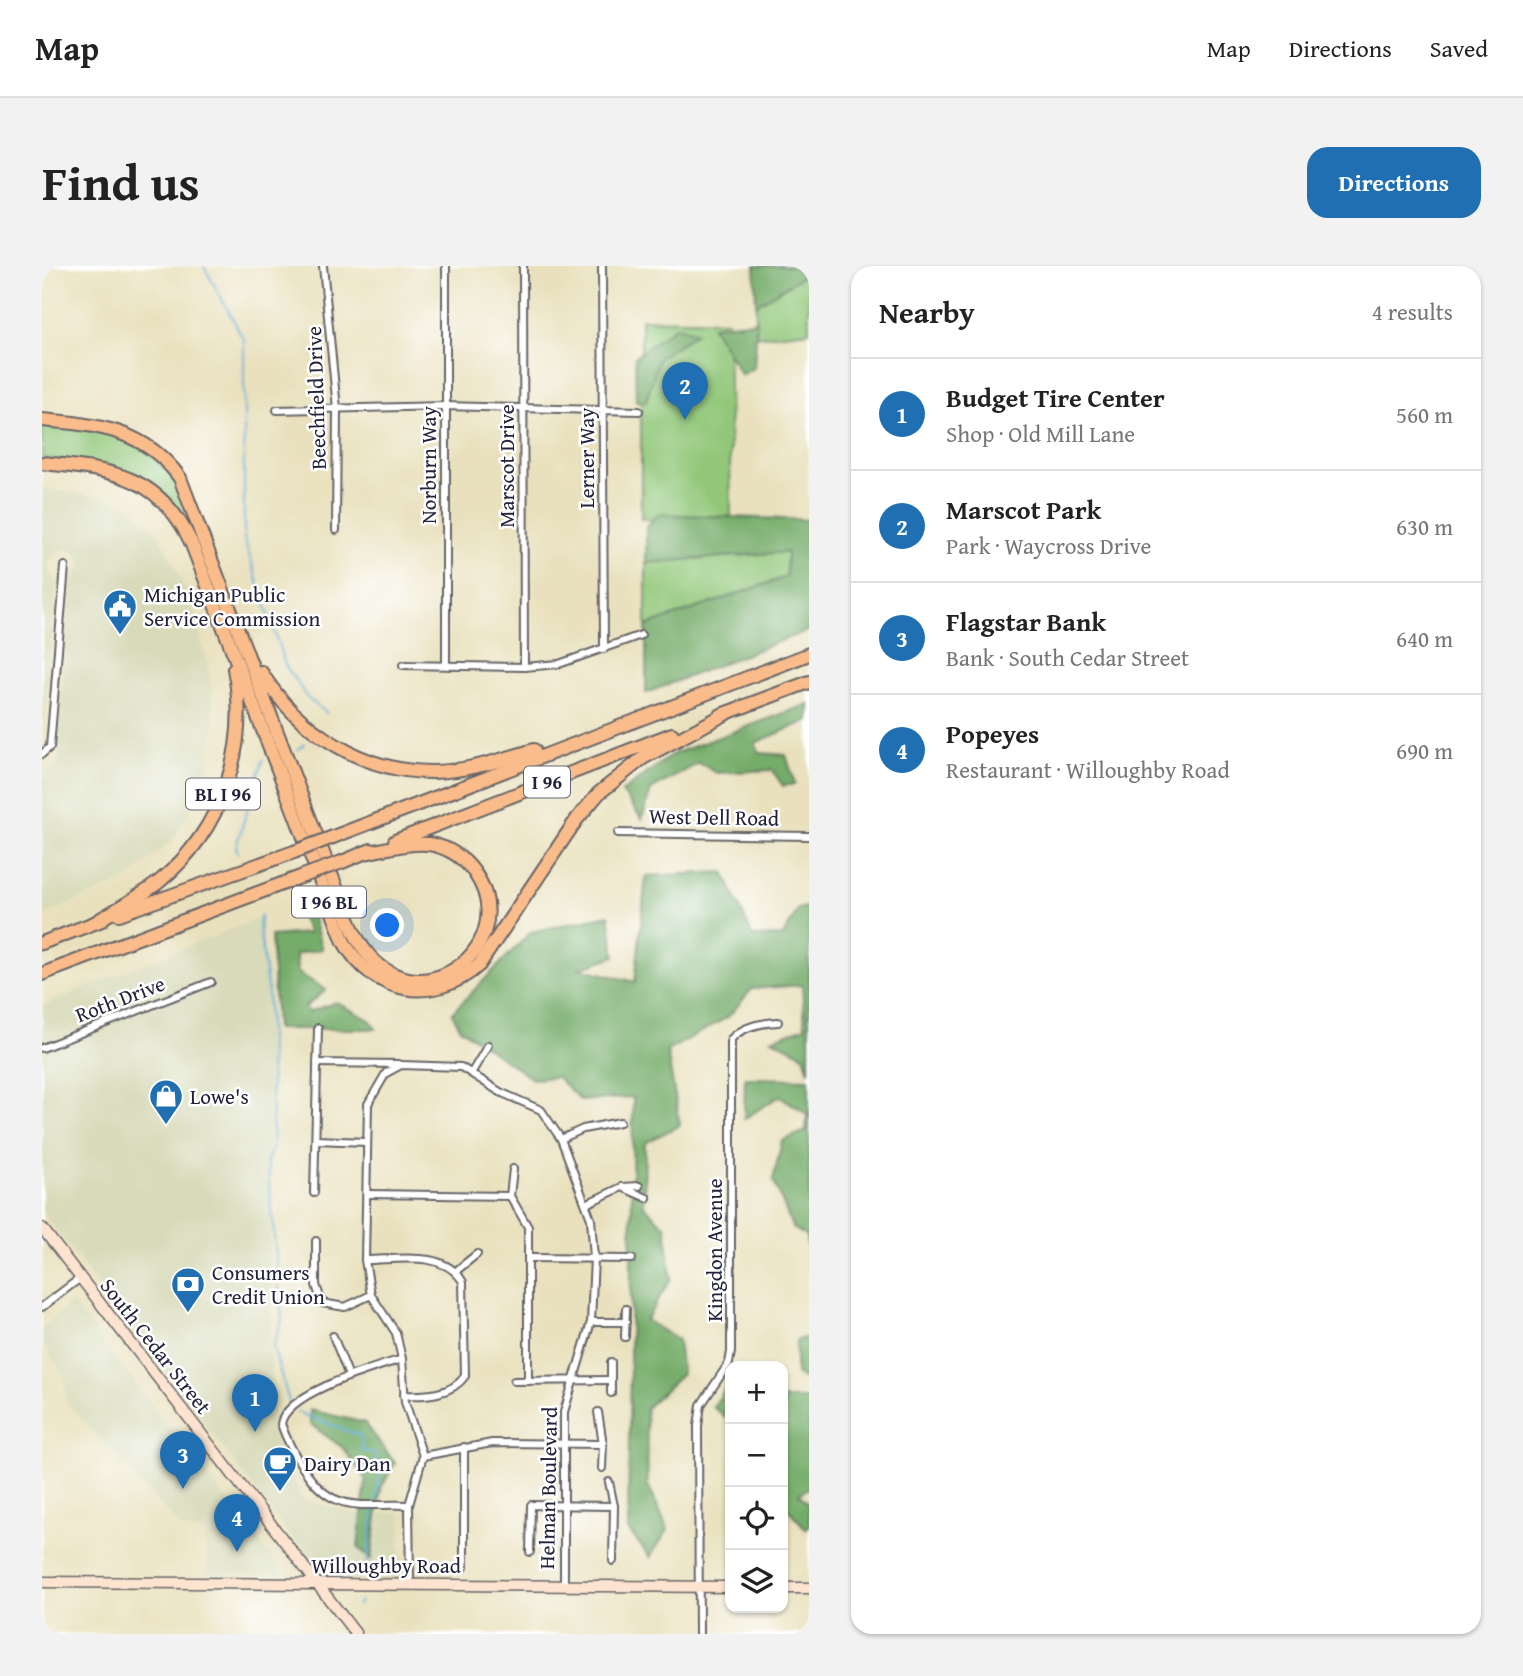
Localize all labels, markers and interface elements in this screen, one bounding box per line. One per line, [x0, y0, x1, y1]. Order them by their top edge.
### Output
text: Map [35, 24, 99, 72]
text: Map [1207, 31, 1251, 66]
text: Directions [1289, 31, 1392, 66]
text: Saved [1430, 31, 1488, 66]
text: Find us [42, 146, 200, 218]
button: Directions [1307, 147, 1481, 218]
text: Nearby [879, 290, 975, 334]
text: 4 results [1372, 295, 1453, 328]
street label: Beechfield Drive [298, 325, 334, 470]
pin: 2 [662, 362, 708, 420]
text: Budget Tire Center [946, 378, 1165, 417]
text: 1 [896, 398, 908, 431]
text: 560 m [1396, 398, 1453, 431]
street label: Marscot Drive [491, 404, 522, 528]
street label: Norburn Way [413, 406, 444, 524]
street label: Lerner Way [571, 407, 602, 509]
text: Shop · Old Mill Lane [946, 417, 1135, 450]
text: Marscot Park [946, 490, 1101, 529]
text: 2 [896, 510, 908, 543]
text: 630 m [1396, 510, 1453, 543]
text: Park · Waycross Drive [946, 529, 1151, 562]
place label: Michigan Public Service Commission [144, 579, 321, 634]
public building icon: Michigan Public Service Commission [101, 587, 139, 636]
text: Flagstar Bank [946, 602, 1106, 641]
text: 3 [896, 622, 908, 655]
text: 640 m [1396, 622, 1453, 655]
text: Bank · South Cedar Street [946, 641, 1189, 674]
text: Popeyes [946, 714, 1039, 753]
text: 4 [896, 734, 908, 767]
text: 690 m [1396, 734, 1453, 767]
text: Restaurant · Willoughby Road [946, 753, 1230, 786]
road number: I 96 [524, 766, 570, 797]
road number: BL I 96 [186, 778, 260, 810]
street label: West Dell Road [649, 800, 780, 834]
road number: I 96 BL [292, 887, 366, 918]
your location [370, 908, 404, 942]
street label: Roth Drive [71, 968, 169, 1030]
shop icon: Lowe's [147, 1077, 185, 1126]
place label: Lowe's [190, 1081, 249, 1112]
street label: Kingdon Avenue [699, 1178, 730, 1322]
place label: Consumers Credit Union [212, 1257, 325, 1312]
bank icon: Consumers Credit Union [169, 1265, 207, 1314]
street label: South Cedar Street [93, 1271, 219, 1421]
map controls [725, 1361, 788, 1613]
button: + [725, 1361, 788, 1424]
pin: 1 [232, 1374, 278, 1432]
street label: Helman Boulevard [531, 1406, 565, 1570]
button: − [725, 1424, 788, 1487]
pin: 3 [160, 1431, 206, 1489]
cafe icon: Dairy Dan [261, 1444, 299, 1493]
place label: Dairy Dan [304, 1448, 391, 1479]
button: locate [725, 1487, 788, 1550]
pin: 4 [214, 1494, 260, 1552]
street label: Willoughby Road [311, 1550, 462, 1581]
button: layers [725, 1550, 788, 1613]

